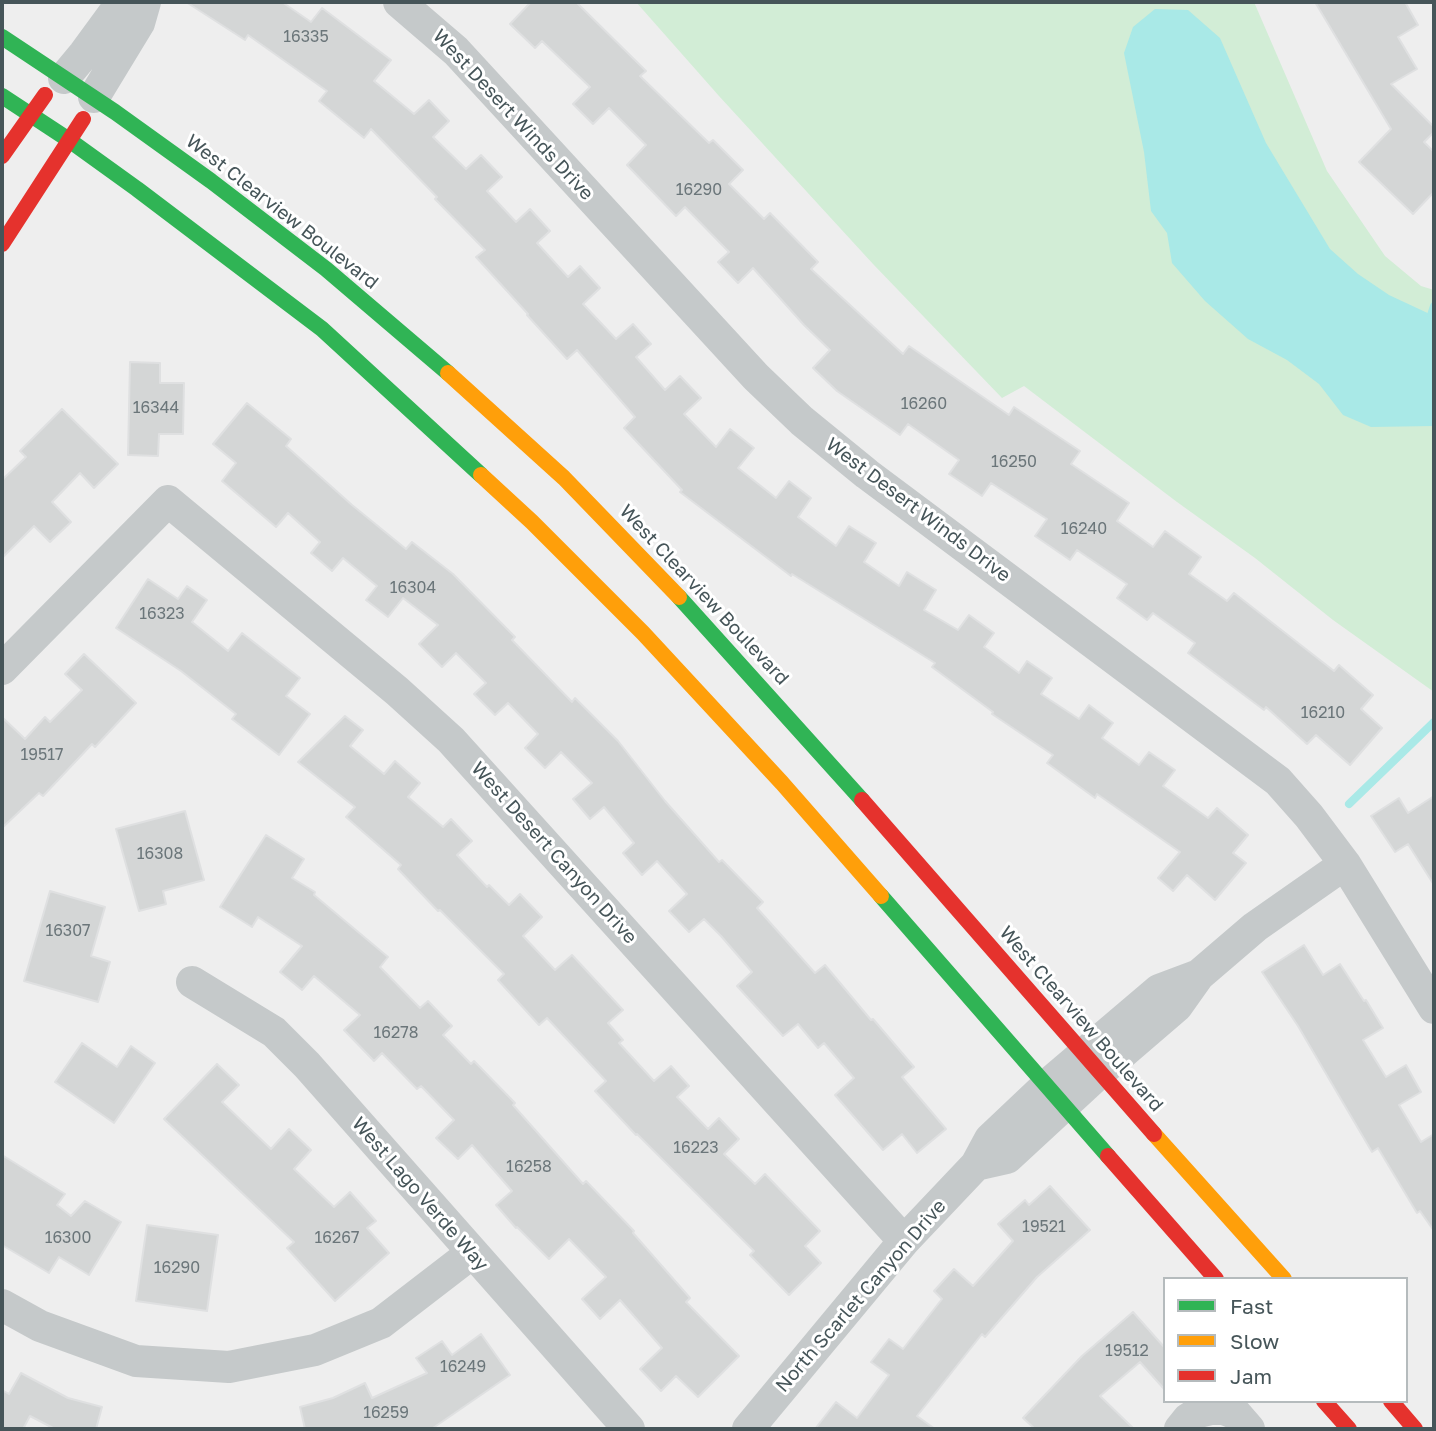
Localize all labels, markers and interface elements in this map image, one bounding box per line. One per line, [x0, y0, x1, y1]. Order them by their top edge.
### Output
street label: West Desert Winds Drive [428, 25, 598, 205]
house number: 16335 [283, 27, 329, 47]
street label: West Clearview Boulevard [181, 130, 383, 294]
house number: 16290 [676, 180, 722, 200]
house number: 16260 [901, 394, 947, 414]
house number: 16344 [133, 398, 179, 418]
street label: West Desert Winds Drive [821, 433, 1015, 587]
house number: 16250 [991, 452, 1037, 472]
street label: West Clearview Boulevard [614, 500, 794, 690]
house number: 16240 [1061, 519, 1107, 539]
house number: 16304 [390, 578, 436, 598]
house number: 16323 [139, 604, 185, 624]
house number: 16210 [1301, 703, 1345, 723]
house number: 19517 [21, 745, 63, 765]
street label: West Desert Canyon Drive [466, 757, 642, 949]
house number: 16308 [137, 844, 183, 864]
house number: 16307 [45, 921, 91, 941]
street label: West Clearview Boulevard [994, 922, 1168, 1116]
house number: 16278 [374, 1023, 418, 1043]
street label: West Lago Verde Way [347, 1112, 493, 1276]
house number: 16223 [673, 1138, 719, 1158]
house number: 16258 [506, 1157, 552, 1177]
street label: North Scarlet Canyon Drive [771, 1195, 951, 1397]
house number: 19521 [1022, 1217, 1066, 1237]
house number: 16300 [45, 1228, 91, 1248]
house number: 16267 [315, 1228, 359, 1248]
house number: 16290 [154, 1258, 200, 1278]
legend [1163, 1277, 1408, 1403]
text: Fast [1230, 1293, 1273, 1319]
text: Slow [1230, 1328, 1279, 1354]
house number: 19512 [1105, 1341, 1149, 1361]
house number: 16249 [440, 1357, 486, 1377]
text: Jam [1230, 1363, 1272, 1389]
house number: 16259 [363, 1403, 409, 1423]

